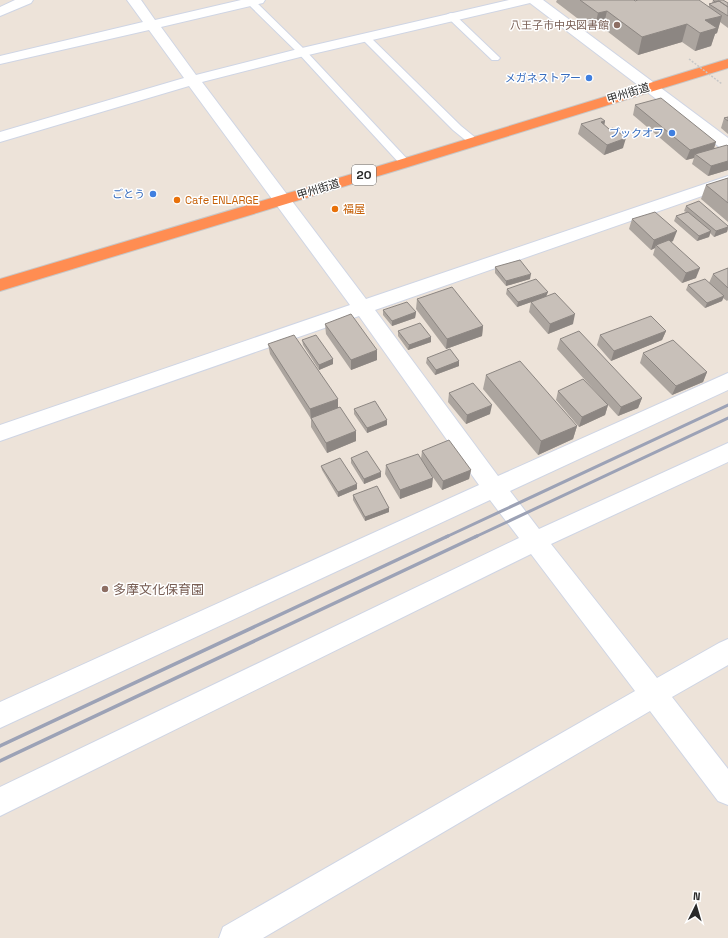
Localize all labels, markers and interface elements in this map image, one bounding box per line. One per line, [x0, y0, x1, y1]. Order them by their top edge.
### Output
place label: 八王子市中央図書館 [510, 18, 609, 32]
marker: 八王子市中央図書館 [612, 20, 622, 30]
place label: メガネストアー [505, 71, 581, 85]
marker: メガネストアー [584, 73, 594, 83]
street label: 甲州街道 [605, 80, 651, 106]
place label: ブックオフ [609, 126, 664, 140]
marker: ブックオフ [667, 128, 677, 138]
road number: 20 [352, 165, 376, 185]
street label: 甲州街道 [295, 176, 341, 202]
place label: ごとう [112, 187, 145, 201]
marker: ごとう [148, 189, 158, 199]
place label: Cafe ENLARGE [185, 193, 259, 207]
marker: Cafe ENLARGE [172, 195, 182, 205]
place label: 福屋 [343, 202, 365, 216]
marker: 福屋 [330, 204, 340, 214]
place label: 多摩文化保育園 [113, 581, 204, 598]
marker: 多摩文化保育園 [100, 584, 110, 594]
north arrow [676, 886, 716, 926]
text: N [693, 889, 701, 903]

